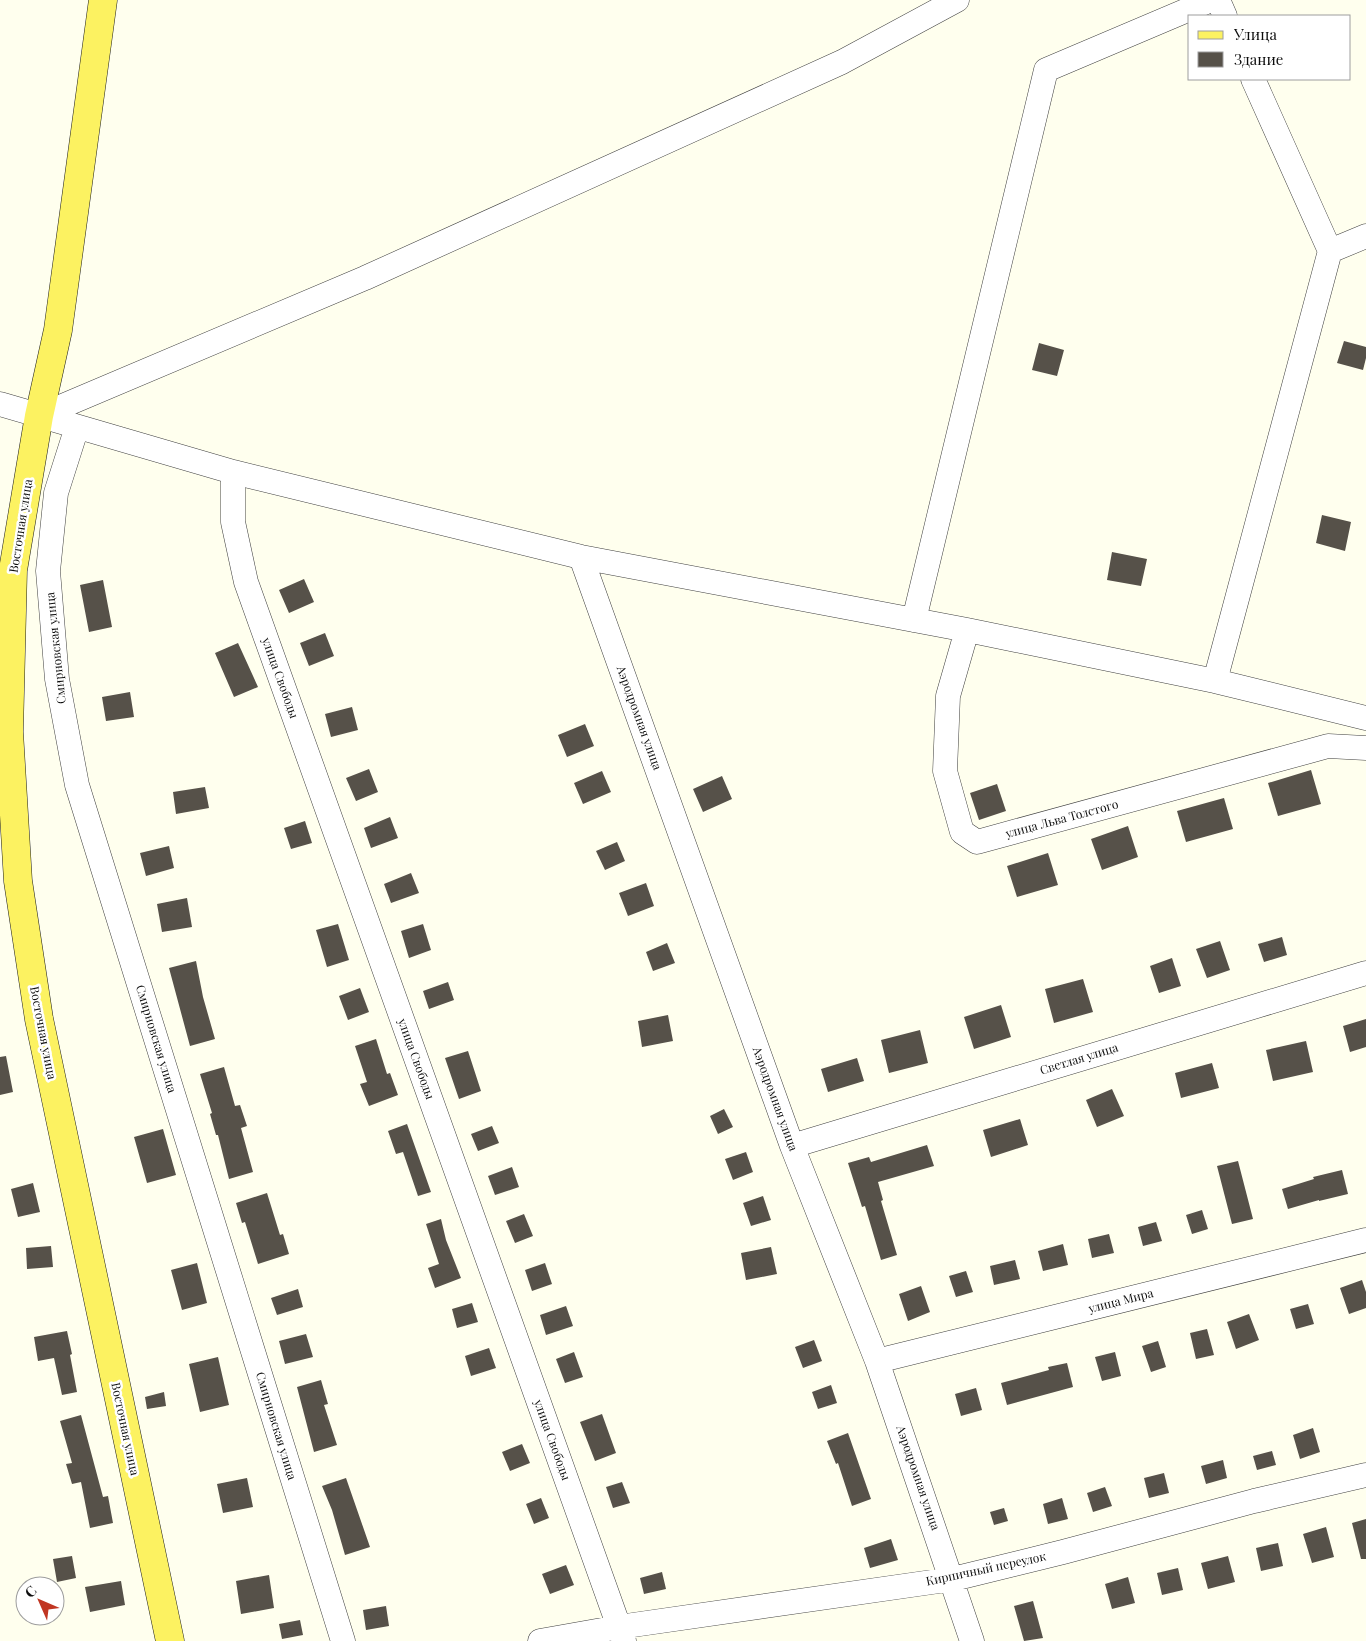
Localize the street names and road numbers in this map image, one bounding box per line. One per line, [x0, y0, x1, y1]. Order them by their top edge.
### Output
street label: Восточная улица [5, 478, 35, 574]
street label: Смирновская улица [41, 591, 69, 705]
street label: улица Свободы [259, 634, 303, 720]
street label: Аэродромная улица [613, 662, 666, 772]
street label: улица Льва Толстого [1003, 795, 1120, 841]
street label: Смирновская улица [133, 983, 181, 1095]
street label: Восточная улица [27, 985, 61, 1081]
street label: улица Свободы [395, 1015, 439, 1101]
street label: Светлая улица [1038, 1039, 1120, 1078]
street label: Аэродромная улица [749, 1043, 802, 1153]
street label: улица Мира [1086, 1284, 1155, 1316]
street label: Смирновская улица [253, 1370, 301, 1482]
street label: Восточная улица [108, 1381, 144, 1477]
street label: улица Свободы [531, 1396, 575, 1482]
street label: Аэродромная улица [893, 1422, 944, 1532]
street label: Кирпичный переулок [924, 1547, 1047, 1589]

